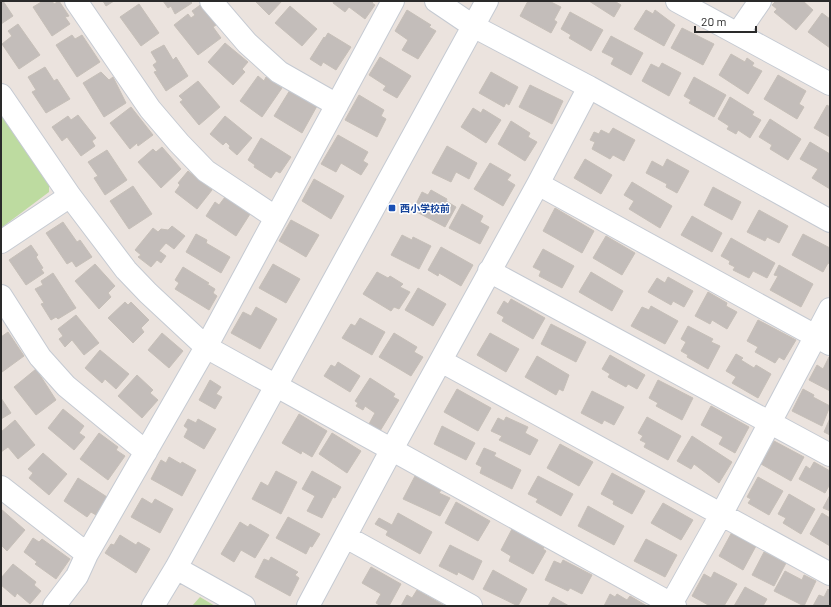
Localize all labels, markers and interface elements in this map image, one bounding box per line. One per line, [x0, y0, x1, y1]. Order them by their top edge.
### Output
scale bar [695, 8, 756, 34]
text: 20 m [701, 14, 727, 28]
place label: 西小学校前 [400, 202, 450, 214]
marker: 西小学校前 [387, 203, 397, 213]

